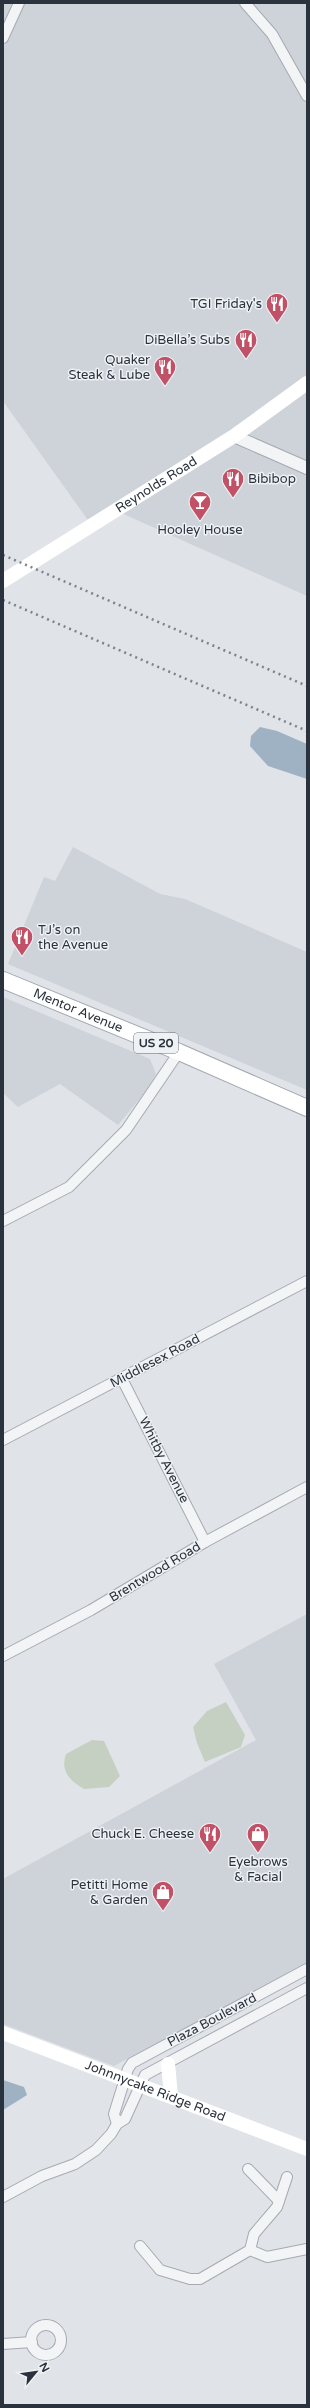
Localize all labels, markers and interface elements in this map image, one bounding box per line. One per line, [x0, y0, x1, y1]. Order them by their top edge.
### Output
restaurant icon: TGI Friday's [264, 291, 290, 324]
place label: TGI Friday's [190, 296, 262, 312]
restaurant icon: DiBella’s Subs [233, 327, 259, 360]
place label: DiBella’s Subs [145, 332, 230, 348]
place label: Quaker Steak & Lube [68, 352, 150, 383]
restaurant icon: Quaker Steak & Lube [152, 354, 178, 387]
street label: Reynolds Road [113, 453, 200, 516]
restaurant icon: Bibibop [220, 466, 246, 499]
place label: Bibibop [248, 471, 296, 487]
bar icon: Hooley House [187, 489, 213, 522]
place label: Hooley House [157, 522, 243, 538]
place label: TJ’s on the Avenue [38, 922, 108, 953]
restaurant icon: TJ’s on the Avenue [9, 924, 35, 957]
street label: Mentor Avenue [31, 985, 125, 1036]
road number: US 20 [134, 1033, 178, 1053]
street label: Middlesex Road [107, 1331, 203, 1391]
street label: Whitby Avenue [135, 1414, 193, 1506]
street label: Brentwood Road [106, 1538, 204, 1606]
restaurant icon: Chuck E. Cheese [197, 1821, 223, 1854]
shop icon: Eyebrows & Facial [245, 1821, 271, 1854]
place label: Chuck E. Cheese [91, 1826, 194, 1842]
place label: Eyebrows & Facial [228, 1854, 288, 1885]
place label: Petitti Home & Garden [71, 1877, 148, 1908]
shop icon: Petitti Home & Garden [150, 1879, 176, 1912]
street label: Plaza Boulevard [165, 1990, 259, 2050]
street label: Johnnycake Ridge Road [83, 2057, 228, 2125]
north arrow [16, 2352, 56, 2392]
text: N [36, 2360, 52, 2374]

